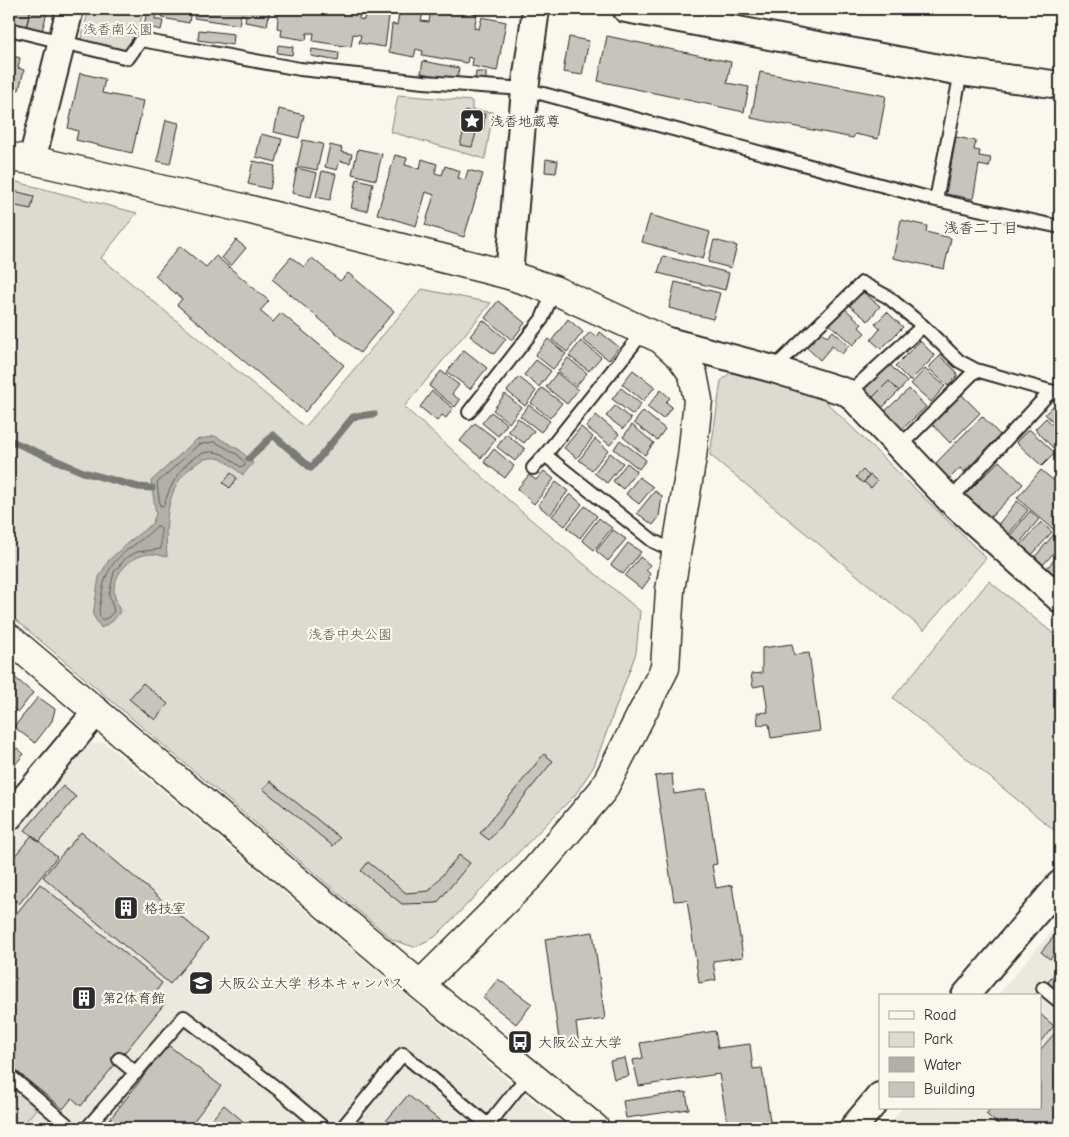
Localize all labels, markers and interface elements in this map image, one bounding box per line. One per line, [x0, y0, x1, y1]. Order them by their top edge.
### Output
park label: 浅香南公園 [83, 21, 153, 38]
place icon: 浅香地蔵尊 [459, 108, 485, 134]
place label: 浅香地蔵尊 [490, 113, 560, 130]
district label: 浅香二丁目 [943, 219, 1019, 237]
park label: 浅香中央公園 [308, 626, 392, 643]
building icon: 格技室 [113, 895, 139, 921]
place label: 格技室 [144, 900, 186, 917]
school or university icon: 大阪公立大学 杉本キャンパス [188, 970, 214, 996]
place label: 大阪公立大学 杉本キャンパス [218, 975, 404, 992]
building icon: 第2体育館 [71, 985, 97, 1011]
place label: 第2体育館 [102, 990, 165, 1007]
legend [879, 994, 1042, 1110]
text: Road [924, 1006, 956, 1024]
bus stop icon: 大阪公立大学 [507, 1029, 533, 1055]
text: Park [924, 1030, 953, 1048]
place label: 大阪公立大学 [538, 1034, 622, 1051]
text: Water [924, 1056, 961, 1074]
text: Building [924, 1080, 975, 1098]

